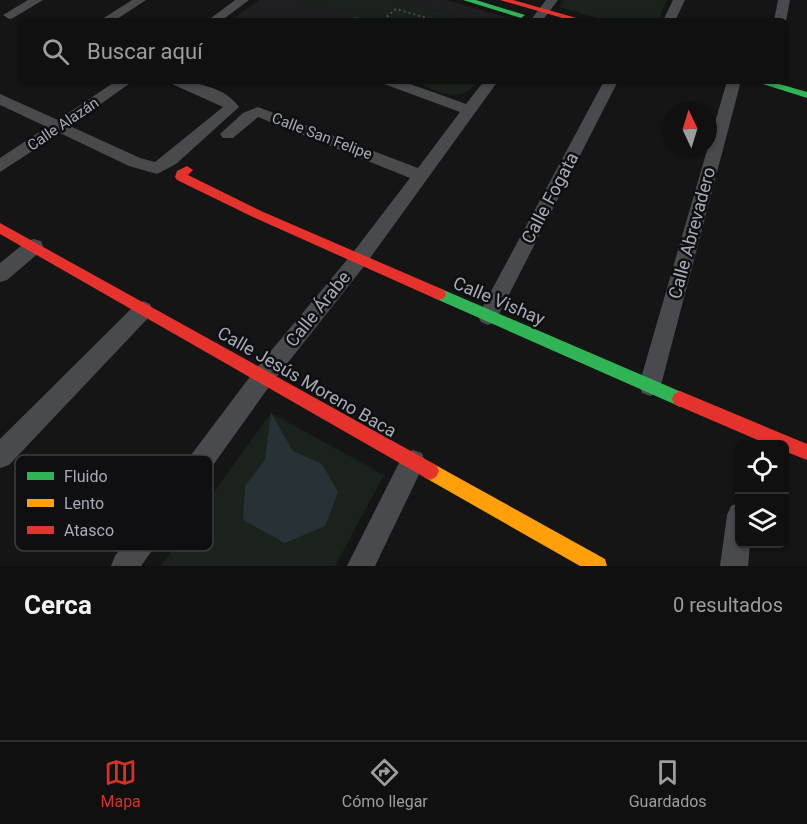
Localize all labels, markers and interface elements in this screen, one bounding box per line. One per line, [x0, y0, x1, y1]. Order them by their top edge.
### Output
search box [18, 18, 789, 84]
icon: search [39, 35, 72, 68]
text: Buscar aquí [87, 39, 203, 64]
street label: Calle Alazán [24, 94, 102, 154]
north arrow [663, 102, 717, 156]
street label: Calle San Felipe [269, 109, 375, 163]
street label: Calle Fogata [517, 149, 582, 247]
street label: Calle Abrevadero [664, 165, 719, 301]
street label: Calle Árabe [281, 267, 354, 351]
street label: Calle Vishay [450, 272, 549, 329]
street label: Calle Jesús Moreno Baca [214, 322, 400, 441]
map controls [735, 440, 789, 548]
button: locate [735, 440, 789, 494]
legend [15, 455, 213, 551]
text: Fluido [64, 467, 108, 486]
text: Lento [64, 494, 104, 513]
button: layers [735, 494, 789, 548]
text: Atasco [64, 521, 114, 540]
text: Cerca [24, 590, 92, 620]
text: 0 resultados [673, 593, 783, 617]
tab: Mapa [100, 756, 141, 811]
tab: Cómo llegar [342, 756, 428, 811]
tab: Guardados [629, 756, 707, 811]

